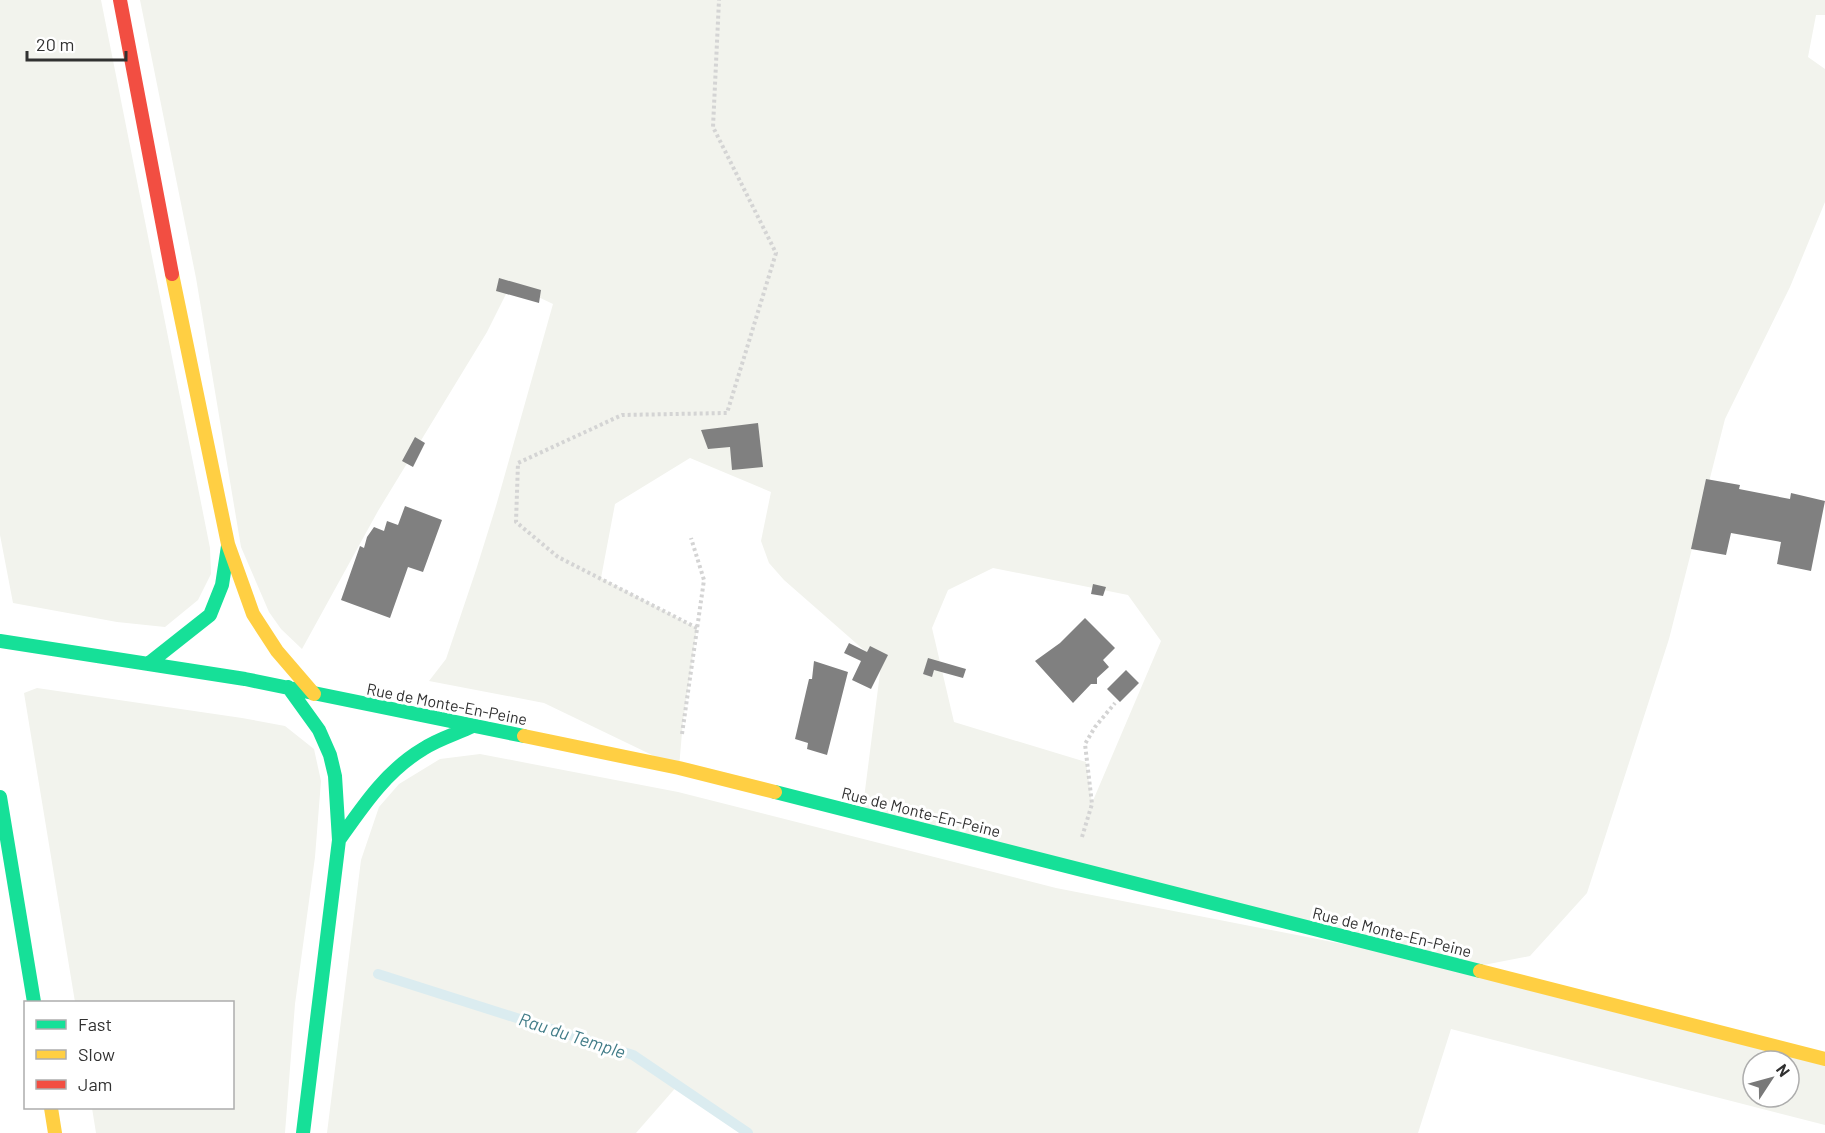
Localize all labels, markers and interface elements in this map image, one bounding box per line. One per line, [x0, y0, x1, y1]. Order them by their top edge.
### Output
scale bar [27, 24, 126, 62]
text: 20 m [36, 33, 74, 55]
street label: Rue de Monte-En-Peine [365, 679, 529, 728]
street label: Rue de Monte-En-Peine [840, 783, 1003, 840]
street label: Rue de Monte-En-Peine [1311, 903, 1474, 960]
legend [24, 1001, 234, 1109]
water label: Rau du Temple [516, 1007, 628, 1063]
text: Fast [78, 1013, 112, 1035]
text: Slow [78, 1043, 115, 1065]
north arrow [1741, 1049, 1801, 1109]
text: N [1773, 1060, 1794, 1080]
text: Jam [78, 1073, 112, 1095]

